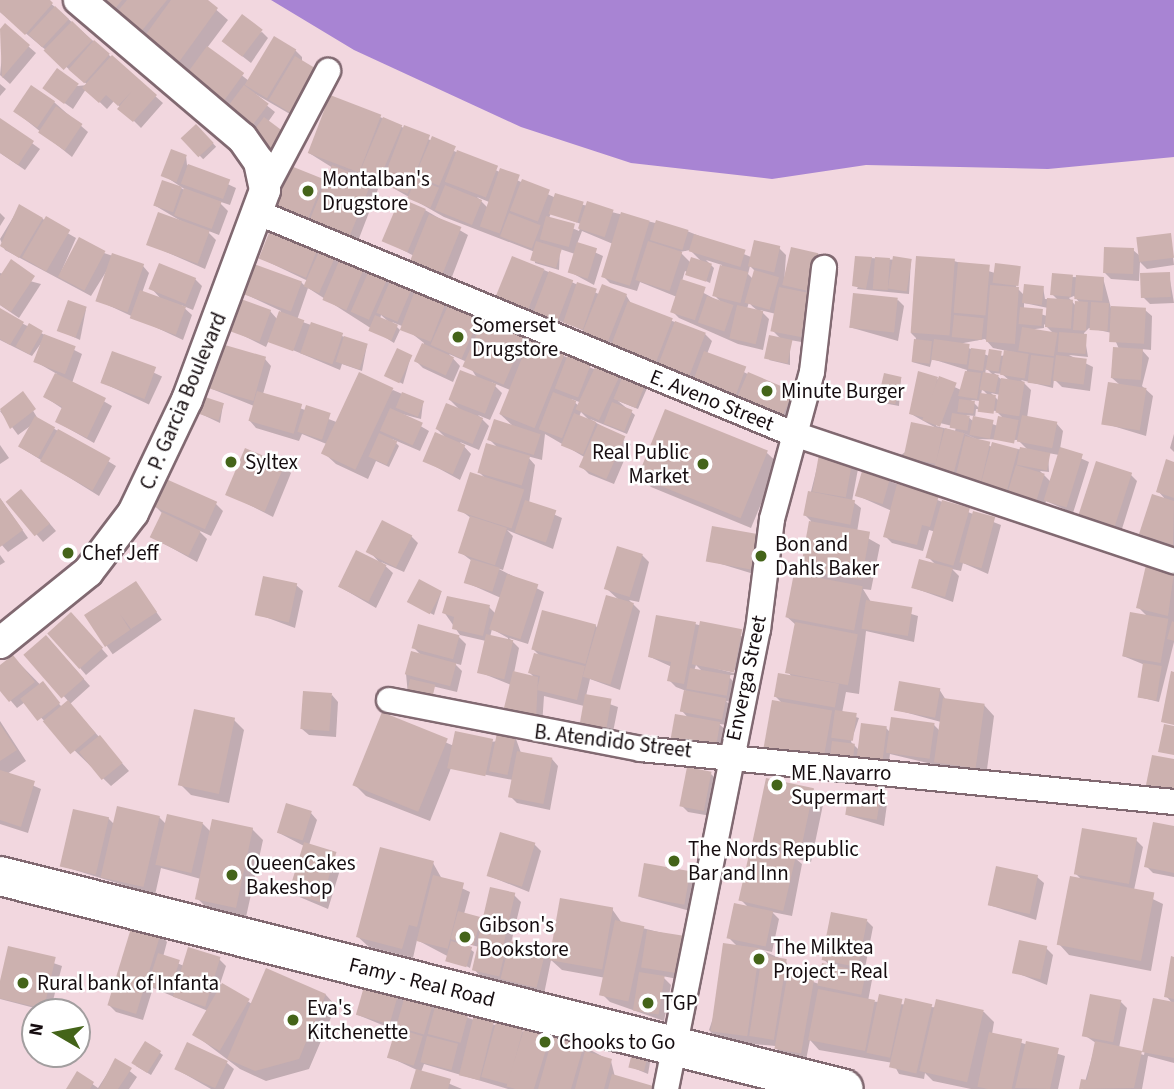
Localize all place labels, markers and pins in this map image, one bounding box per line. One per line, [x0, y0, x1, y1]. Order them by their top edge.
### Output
place label: Montalban's Drugstore [322, 166, 430, 216]
marker: Montalban's Drugstore [300, 183, 316, 199]
place label: Somerset Drugstore [472, 312, 558, 362]
marker: Somerset Drugstore [450, 329, 466, 345]
place label: Minute Burger [781, 378, 905, 404]
marker: Minute Burger [759, 383, 775, 399]
place label: Real Public Market [592, 439, 689, 489]
place label: Syltex [245, 449, 298, 475]
marker: Syltex [223, 454, 239, 470]
marker: Real Public Market [695, 456, 711, 472]
place label: Bon and Dahls Baker [775, 531, 879, 581]
place label: Chef Jeff [82, 540, 159, 566]
marker: Chef Jeff [60, 545, 76, 561]
marker: Bon and Dahls Baker [753, 548, 769, 564]
place label: ME Navarro Supermart [791, 760, 891, 810]
marker: ME Navarro Supermart [769, 777, 785, 793]
place label: The Nords Republic Bar and Inn [688, 836, 859, 886]
place label: QueenCakes Bakeshop [246, 850, 355, 900]
marker: The Nords Republic Bar and Inn [666, 853, 682, 869]
marker: QueenCakes Bakeshop [224, 867, 240, 883]
place label: Gibson's Bookstore [479, 912, 569, 962]
marker: Gibson's Bookstore [457, 929, 473, 945]
place label: The Milktea Project - Real [773, 934, 888, 984]
marker: The Milktea Project - Real [751, 951, 767, 967]
place label: Rural bank of Infanta [37, 970, 219, 996]
marker: Rural bank of Infanta [15, 975, 31, 991]
place label: TGP [662, 990, 698, 1016]
place label: Eva's Kitchenette [307, 995, 408, 1045]
marker: TGP [640, 995, 656, 1011]
marker: Eva's Kitchenette [285, 1012, 301, 1028]
place label: Chooks to Go [559, 1029, 675, 1055]
marker: Chooks to Go [537, 1034, 553, 1050]

